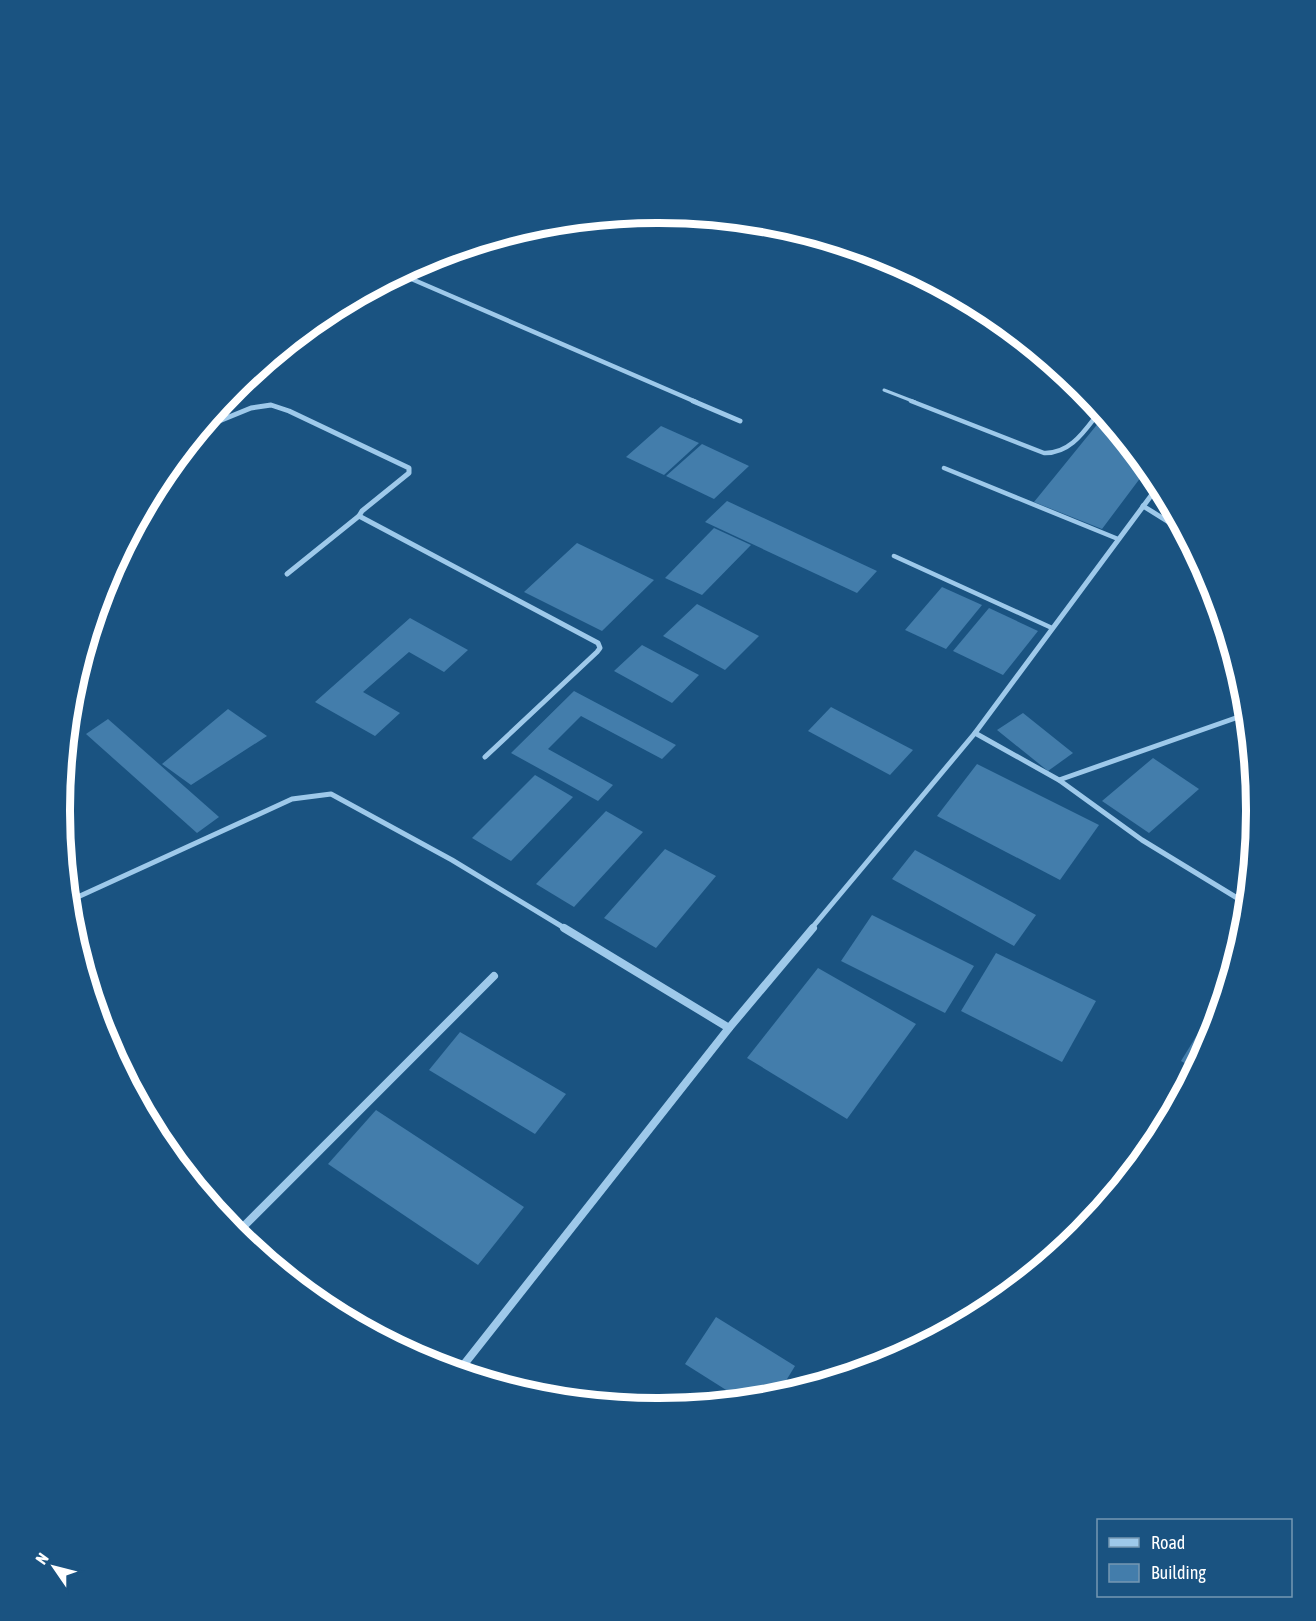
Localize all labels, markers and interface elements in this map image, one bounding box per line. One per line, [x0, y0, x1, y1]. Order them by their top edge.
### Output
legend [1097, 1519, 1292, 1597]
text: Road [1151, 1532, 1185, 1553]
north arrow [24, 1537, 84, 1597]
text: N [32, 1549, 52, 1567]
text: Building [1151, 1562, 1206, 1583]

